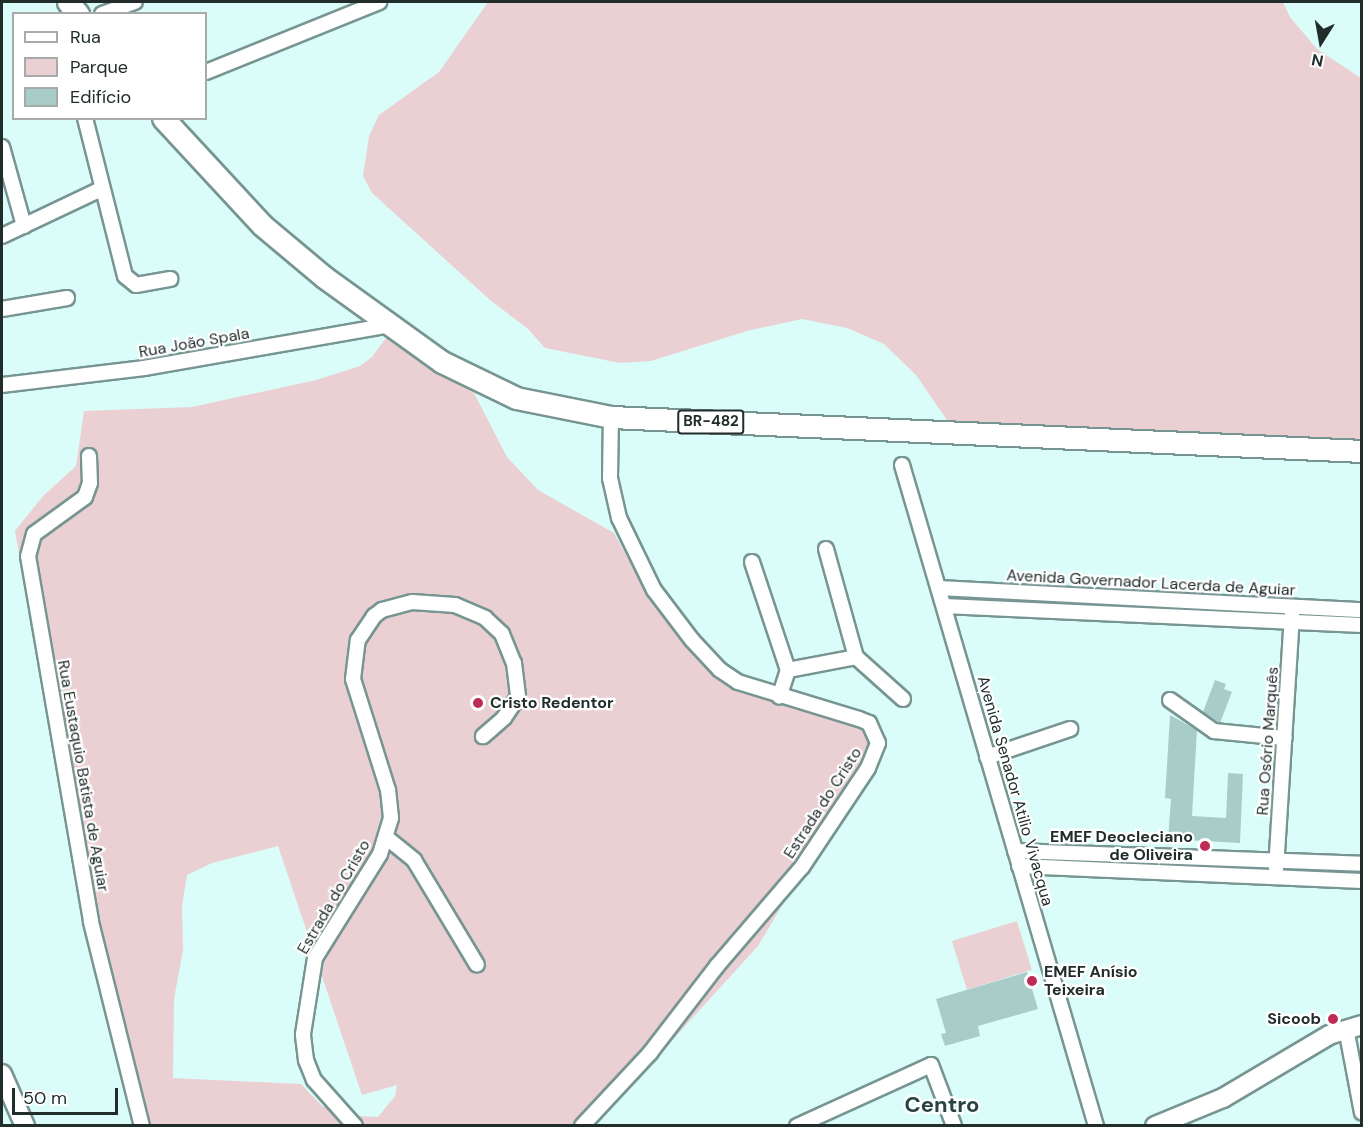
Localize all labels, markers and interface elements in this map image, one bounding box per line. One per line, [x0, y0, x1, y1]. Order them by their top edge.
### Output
legend [12, 12, 207, 120]
north arrow [1291, 12, 1351, 72]
text: Rua [70, 25, 101, 49]
text: N [1310, 49, 1325, 72]
text: Parque [70, 55, 128, 79]
text: Edifício [70, 85, 131, 109]
street label: Rua João Spala [137, 324, 251, 362]
road number: BR-482 [676, 410, 746, 434]
street label: Avenida Governador Lacerda de Aguiar [1006, 566, 1296, 600]
street label: Rua Eustaquio Batista de Aguiar [53, 659, 113, 893]
street label: Rua Osório Marquês [1253, 666, 1283, 816]
street label: Avenida Senador Atilio Vivacqua [973, 674, 1057, 908]
place label: Cristo Redentor [490, 693, 614, 713]
marker: Cristo Redentor [471, 696, 485, 710]
street label: Estrada do Cristo [780, 744, 866, 862]
place label: EMEF Deocleciano de Oliveira [1050, 827, 1193, 865]
street label: Estrada do Cristo [293, 836, 375, 958]
marker: EMEF Deocleciano de Oliveira [1198, 839, 1212, 853]
place label: EMEF Anísio Teixeira [1044, 962, 1138, 1000]
marker: EMEF Anísio Teixeira [1025, 974, 1039, 988]
place label: Sicoob [1267, 1009, 1321, 1029]
marker: Sicoob [1326, 1012, 1340, 1026]
scale bar [15, 1076, 122, 1114]
text: 50 m [23, 1086, 67, 1110]
district label: Centro [905, 1092, 979, 1118]

